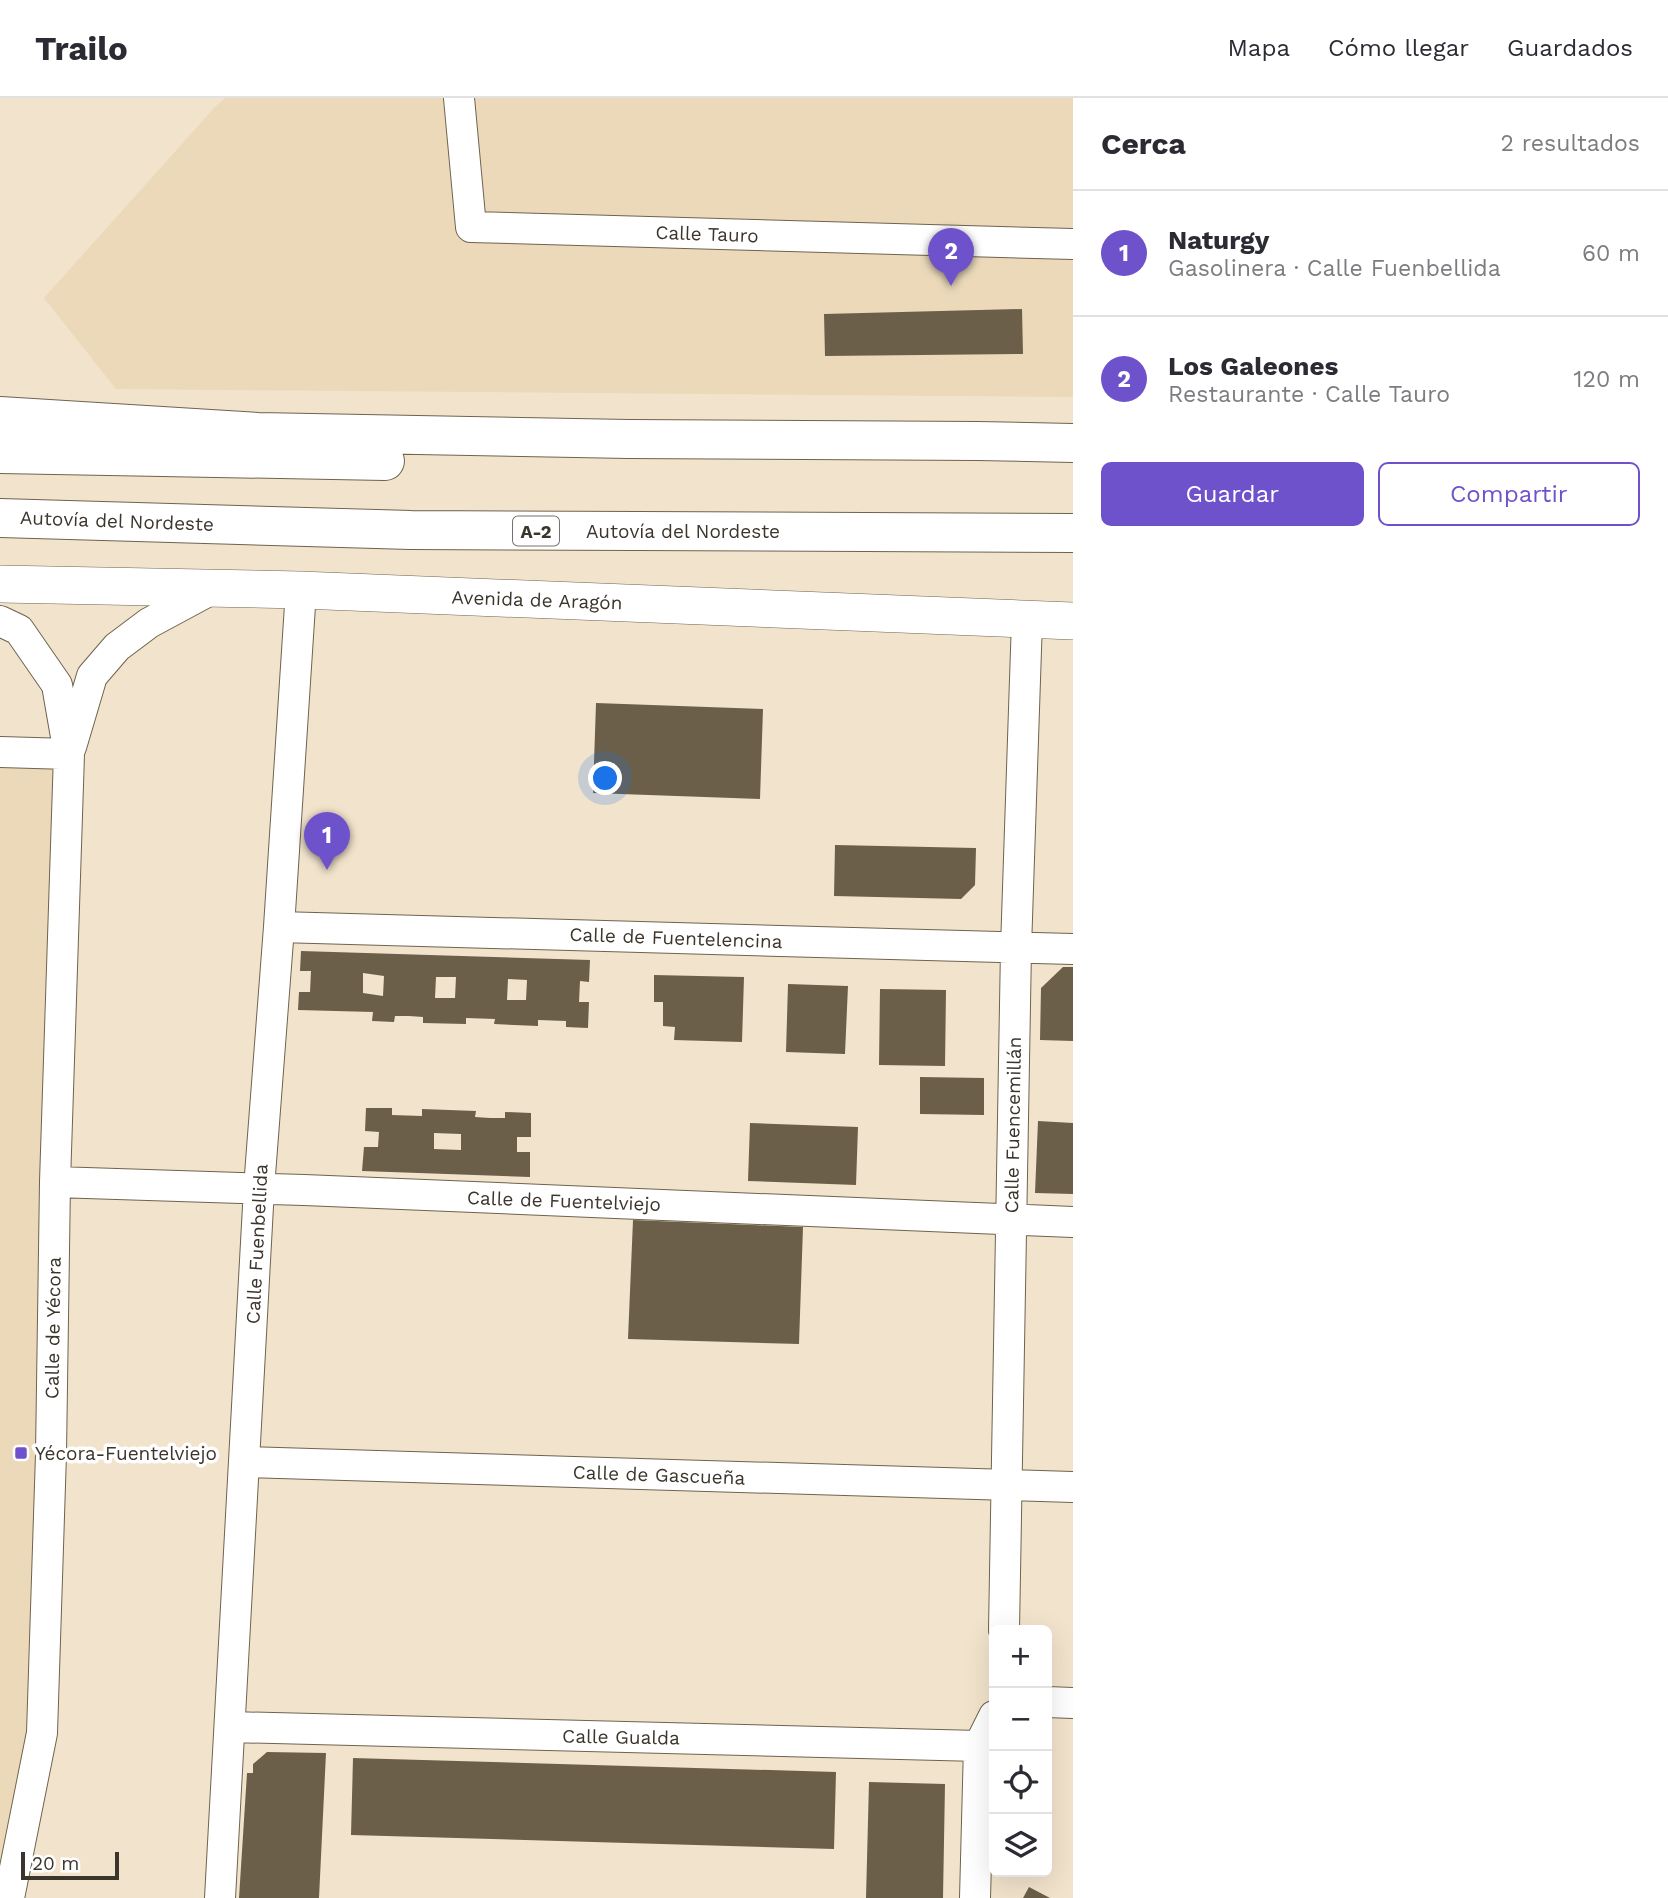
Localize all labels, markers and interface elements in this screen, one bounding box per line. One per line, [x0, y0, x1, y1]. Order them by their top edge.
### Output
text: Trailo [35, 29, 128, 68]
text: Mapa [1228, 34, 1290, 62]
text: Cómo llegar [1328, 34, 1469, 62]
text: Guardados [1507, 34, 1633, 62]
text: Cerca [1101, 126, 1186, 161]
text: 2 resultados [1501, 130, 1640, 157]
street label: Calle Tauro [655, 221, 759, 247]
text: Naturgy [1168, 225, 1269, 255]
pin: 2 [928, 228, 974, 286]
text: 1 [1119, 240, 1129, 267]
text: 60 m [1582, 240, 1640, 267]
text: Gasolinera · Calle Fuenbellida [1168, 255, 1501, 282]
text: Los Galeones [1168, 351, 1338, 381]
text: 2 [1117, 366, 1131, 393]
text: 120 m [1574, 366, 1640, 393]
text: Restaurante · Calle Tauro [1168, 381, 1450, 408]
button: Guardar [1101, 462, 1364, 526]
button: Compartir [1378, 462, 1640, 526]
street label: Autovía del Nordeste [20, 506, 214, 536]
road number: A-2 [513, 516, 559, 545]
street label: Autovía del Nordeste [586, 520, 780, 543]
street label: Avenida de Aragón [451, 586, 623, 614]
your location [588, 761, 622, 795]
pin: 1 [304, 812, 350, 870]
street label: Calle de Fuentelencina [569, 923, 783, 953]
street label: Calle Fuencemillán [1000, 1036, 1026, 1214]
street label: Calle Fuenbellida [241, 1163, 273, 1325]
street label: Calle de Fuentelviejo [467, 1186, 661, 1216]
street label: Calle de Yécora [40, 1256, 66, 1399]
place label: Yécora-Fuentelviejo [35, 1442, 217, 1465]
marker: Yécora-Fuentelviejo [13, 1445, 29, 1461]
street label: Calle de Gascueña [572, 1460, 746, 1490]
map controls [989, 1625, 1052, 1877]
button: + [989, 1625, 1052, 1688]
button: − [989, 1688, 1052, 1751]
street label: Calle Gualda [562, 1724, 680, 1750]
button: locate [989, 1751, 1052, 1814]
button: layers [989, 1814, 1052, 1877]
scale bar [21, 1849, 119, 1881]
text: 20 m [32, 1852, 79, 1875]

